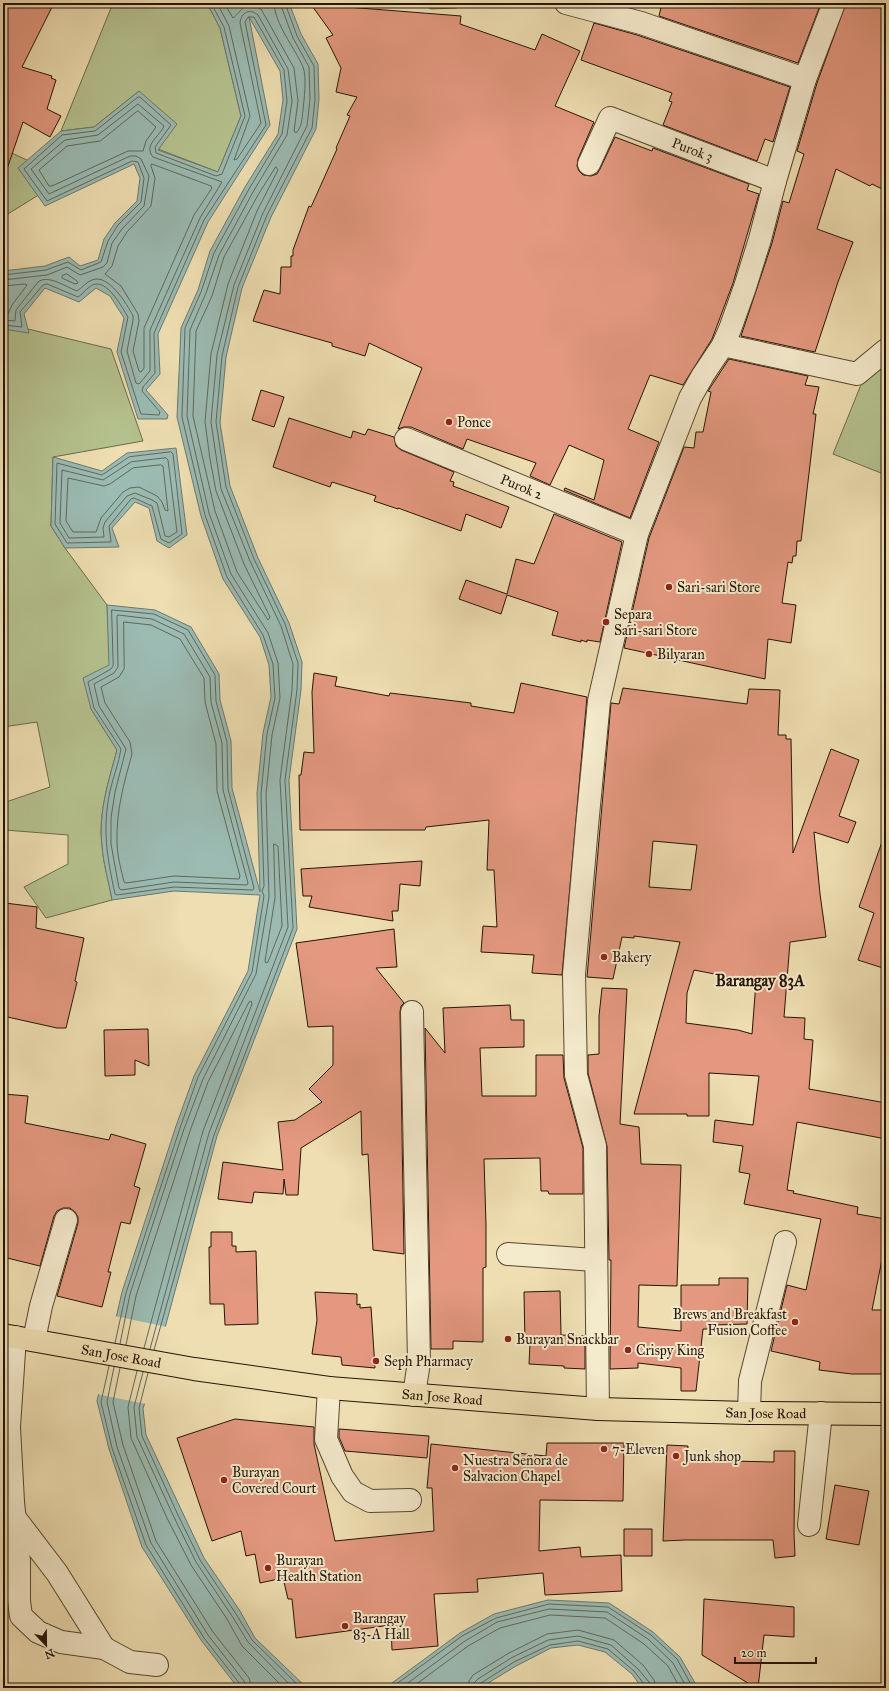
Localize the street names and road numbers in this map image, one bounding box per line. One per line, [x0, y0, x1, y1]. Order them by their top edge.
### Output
street label: Purok 3 [670, 134, 716, 165]
street label: Purok 2 [498, 470, 545, 503]
street label: San Jose Road [80, 1341, 162, 1371]
street label: San Jose Road [401, 1385, 483, 1408]
street label: San Jose Road [725, 1404, 806, 1423]

